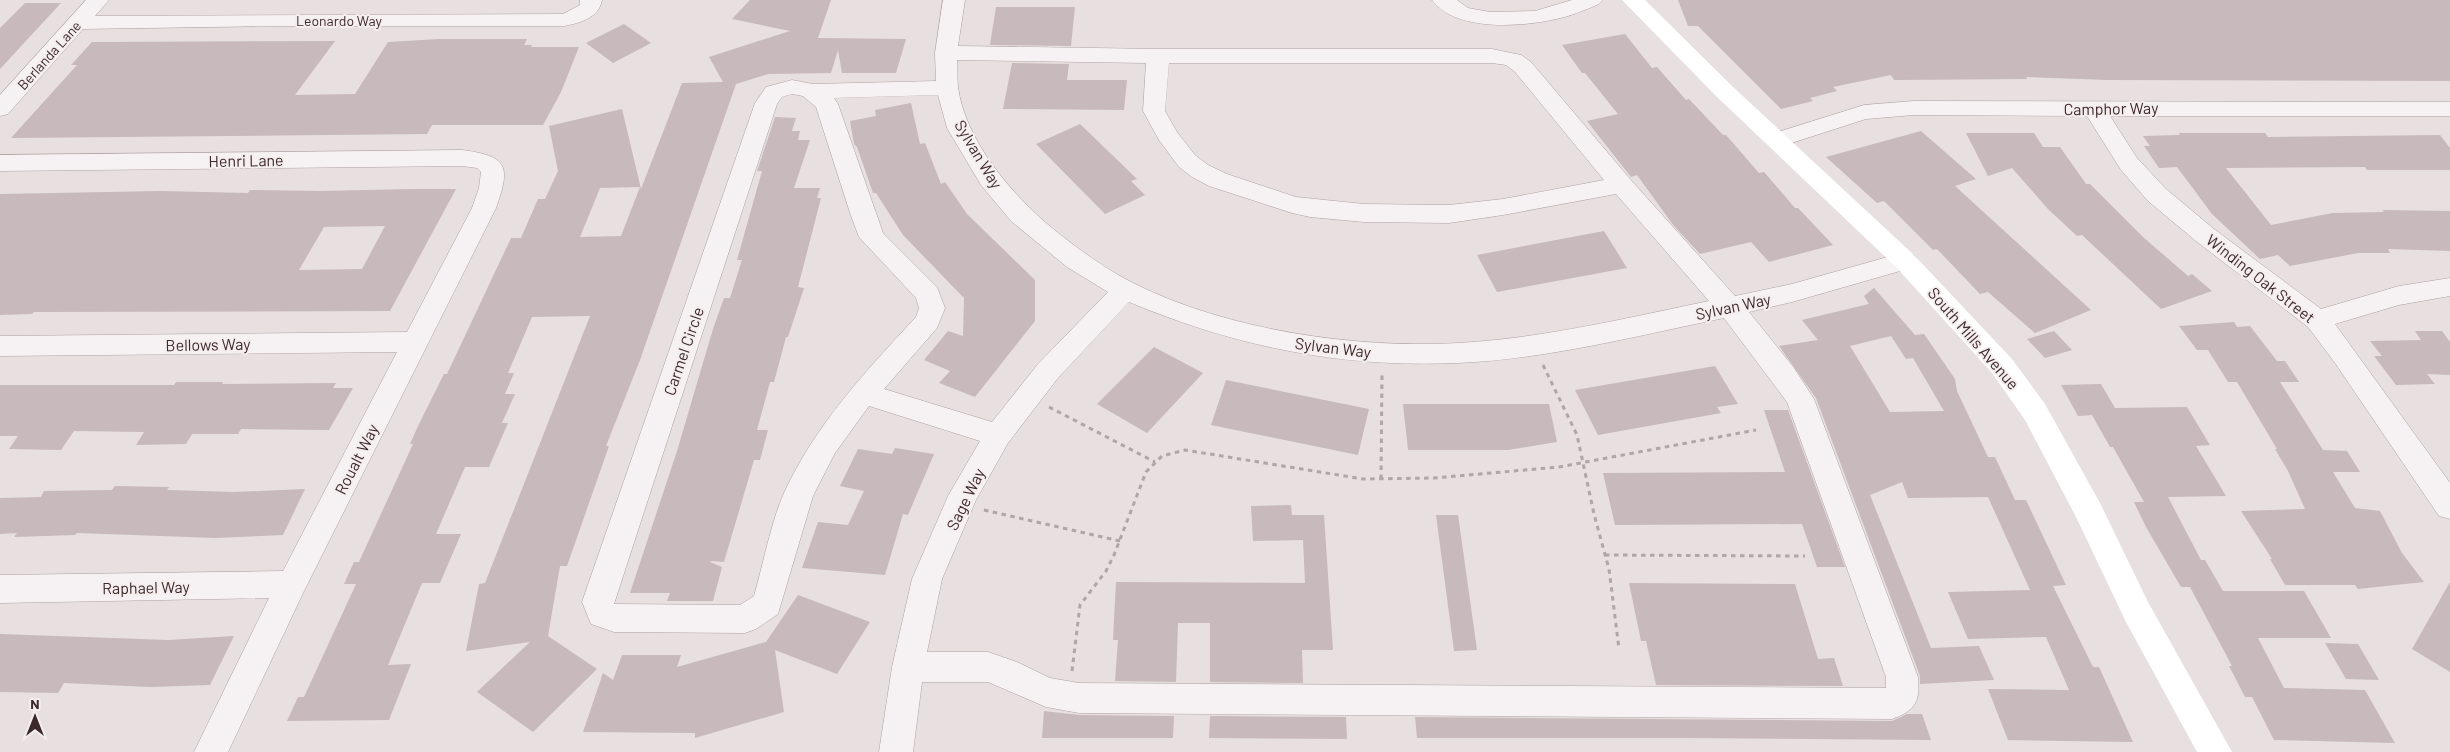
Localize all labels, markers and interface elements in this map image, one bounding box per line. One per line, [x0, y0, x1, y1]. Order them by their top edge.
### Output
street label: Leonardo Way [296, 12, 383, 29]
street label: Berlanda Lane [14, 17, 84, 93]
street label: Camphor Way [2063, 98, 2159, 118]
street label: Sylvan Way [951, 116, 1007, 192]
street label: Henri Lane [208, 150, 284, 170]
street label: Winding Oak Street [2203, 230, 2319, 326]
street label: South Mills Avenue [1925, 283, 2023, 393]
street label: Sylvan Way [1694, 289, 1773, 323]
street label: Carmel Circle [659, 304, 707, 398]
street label: Sylvan Way [1294, 333, 1373, 361]
street label: Bellows Way [165, 334, 251, 354]
street label: Roualt Way [330, 420, 382, 497]
street label: Sage Way [942, 464, 988, 533]
street label: Raphael Way [102, 577, 191, 597]
north arrow [10, 692, 60, 742]
text: N [30, 695, 40, 712]

